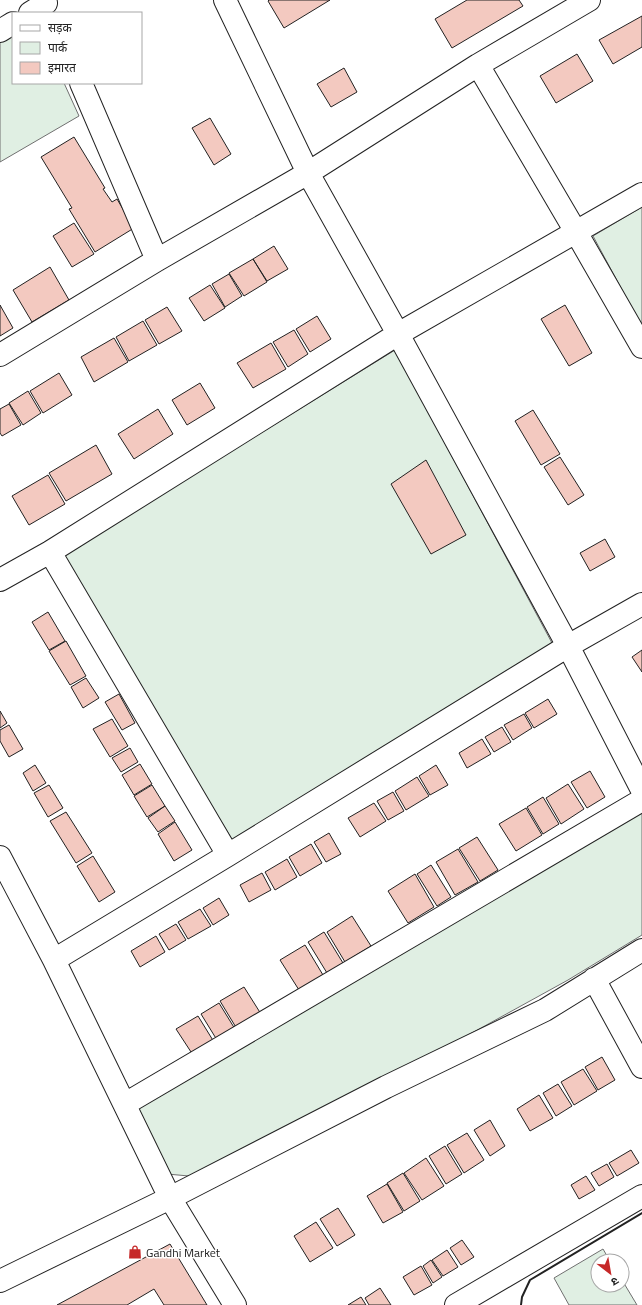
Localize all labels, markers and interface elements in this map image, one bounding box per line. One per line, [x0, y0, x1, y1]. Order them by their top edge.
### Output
legend [12, 12, 142, 84]
text: सड़क [48, 18, 73, 37]
text: पार्क [48, 38, 68, 57]
text: इमारत [48, 58, 77, 77]
place label: Gandhi Market [146, 1243, 221, 1262]
shop icon: Gandhi Market [127, 1244, 143, 1260]
north arrow [590, 1253, 630, 1293]
text: उ [608, 1273, 622, 1290]

